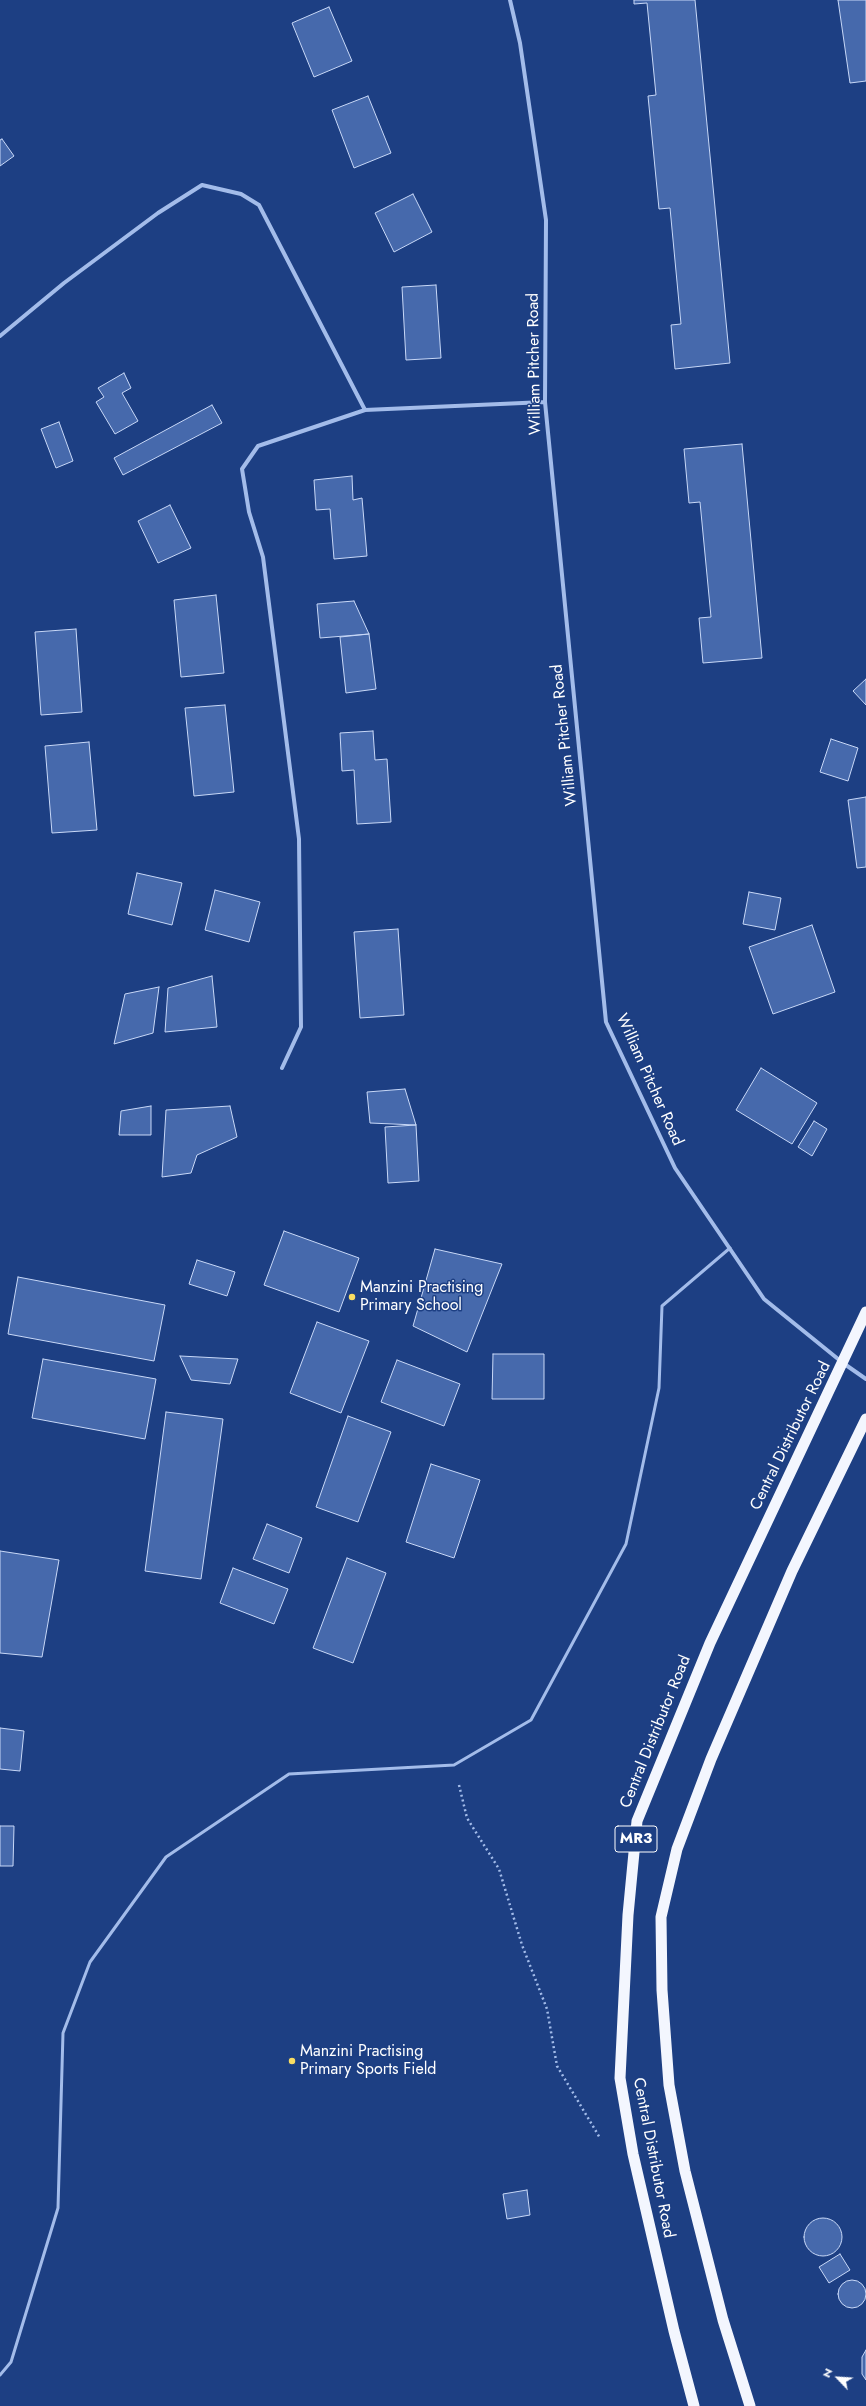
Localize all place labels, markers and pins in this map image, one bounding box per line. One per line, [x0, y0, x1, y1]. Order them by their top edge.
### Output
place label: Manzini Practising Primary School [360, 1278, 483, 1316]
marker: Manzini Practising Primary School [347, 1292, 357, 1302]
place label: Manzini Practising Primary Sports Field [300, 2042, 436, 2080]
marker: Manzini Practising Primary Sports Field [287, 2056, 297, 2066]

